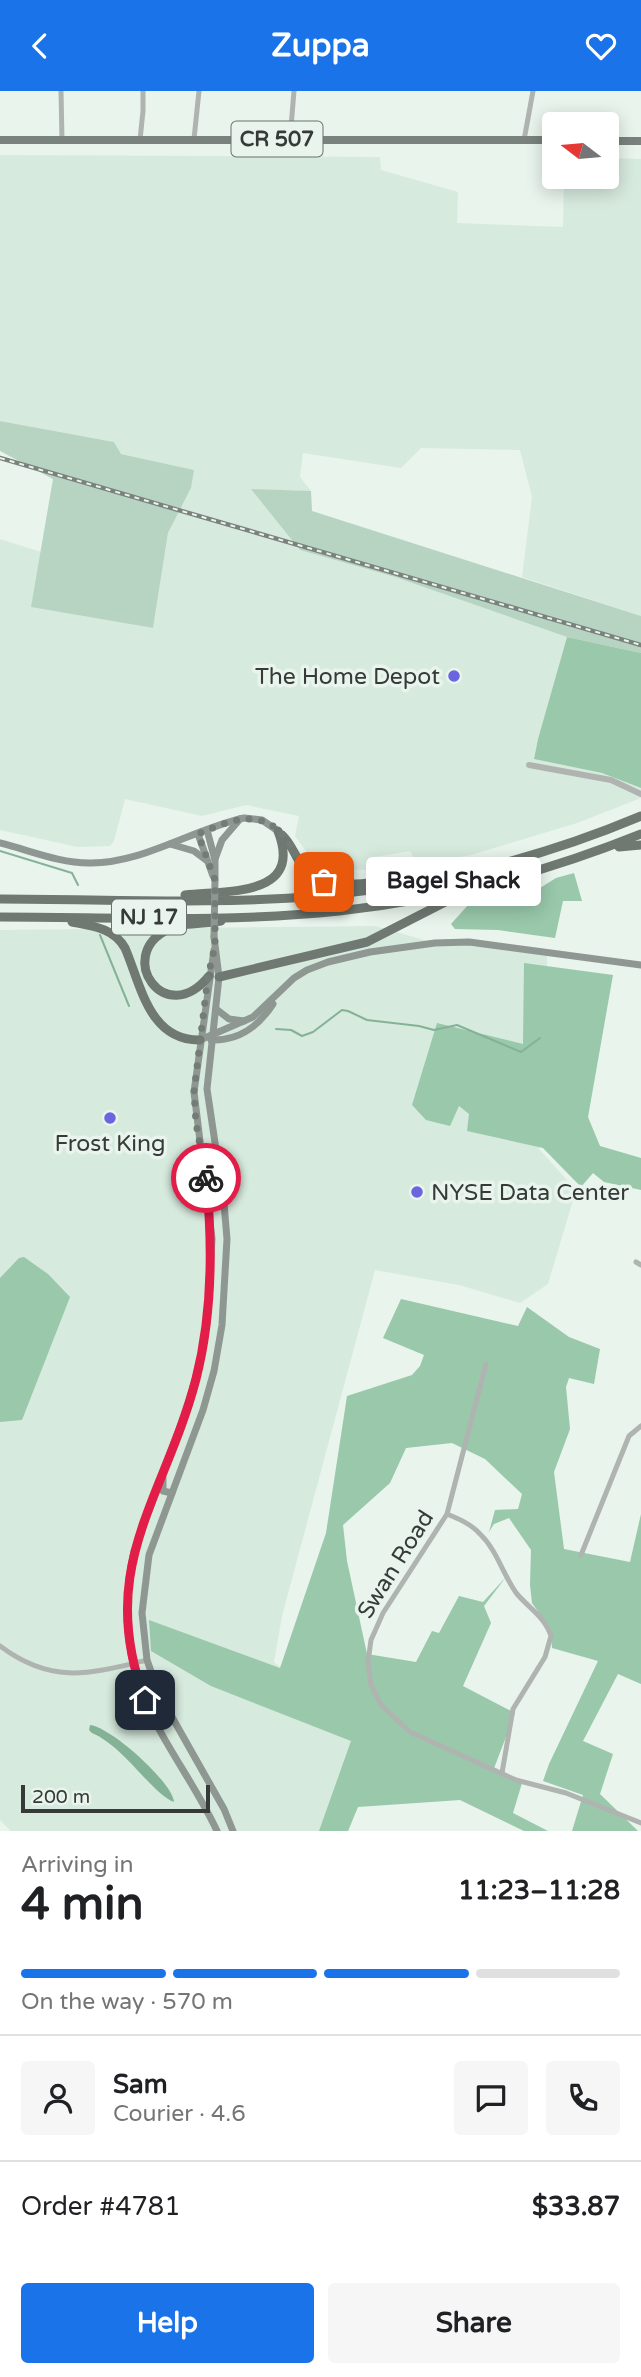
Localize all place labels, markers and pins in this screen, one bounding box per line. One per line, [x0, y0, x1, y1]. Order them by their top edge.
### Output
place label: The Home Depot [255, 663, 440, 691]
marker: The Home Depot [446, 668, 462, 684]
pin [294, 852, 354, 912]
callout: Bagel Shack [366, 857, 541, 907]
marker: Frost King [102, 1110, 118, 1126]
place label: Frost King [54, 1130, 166, 1158]
place label: NYSE Data Center [431, 1179, 629, 1207]
marker: NYSE Data Center [409, 1184, 425, 1200]
pin [115, 1670, 175, 1730]

